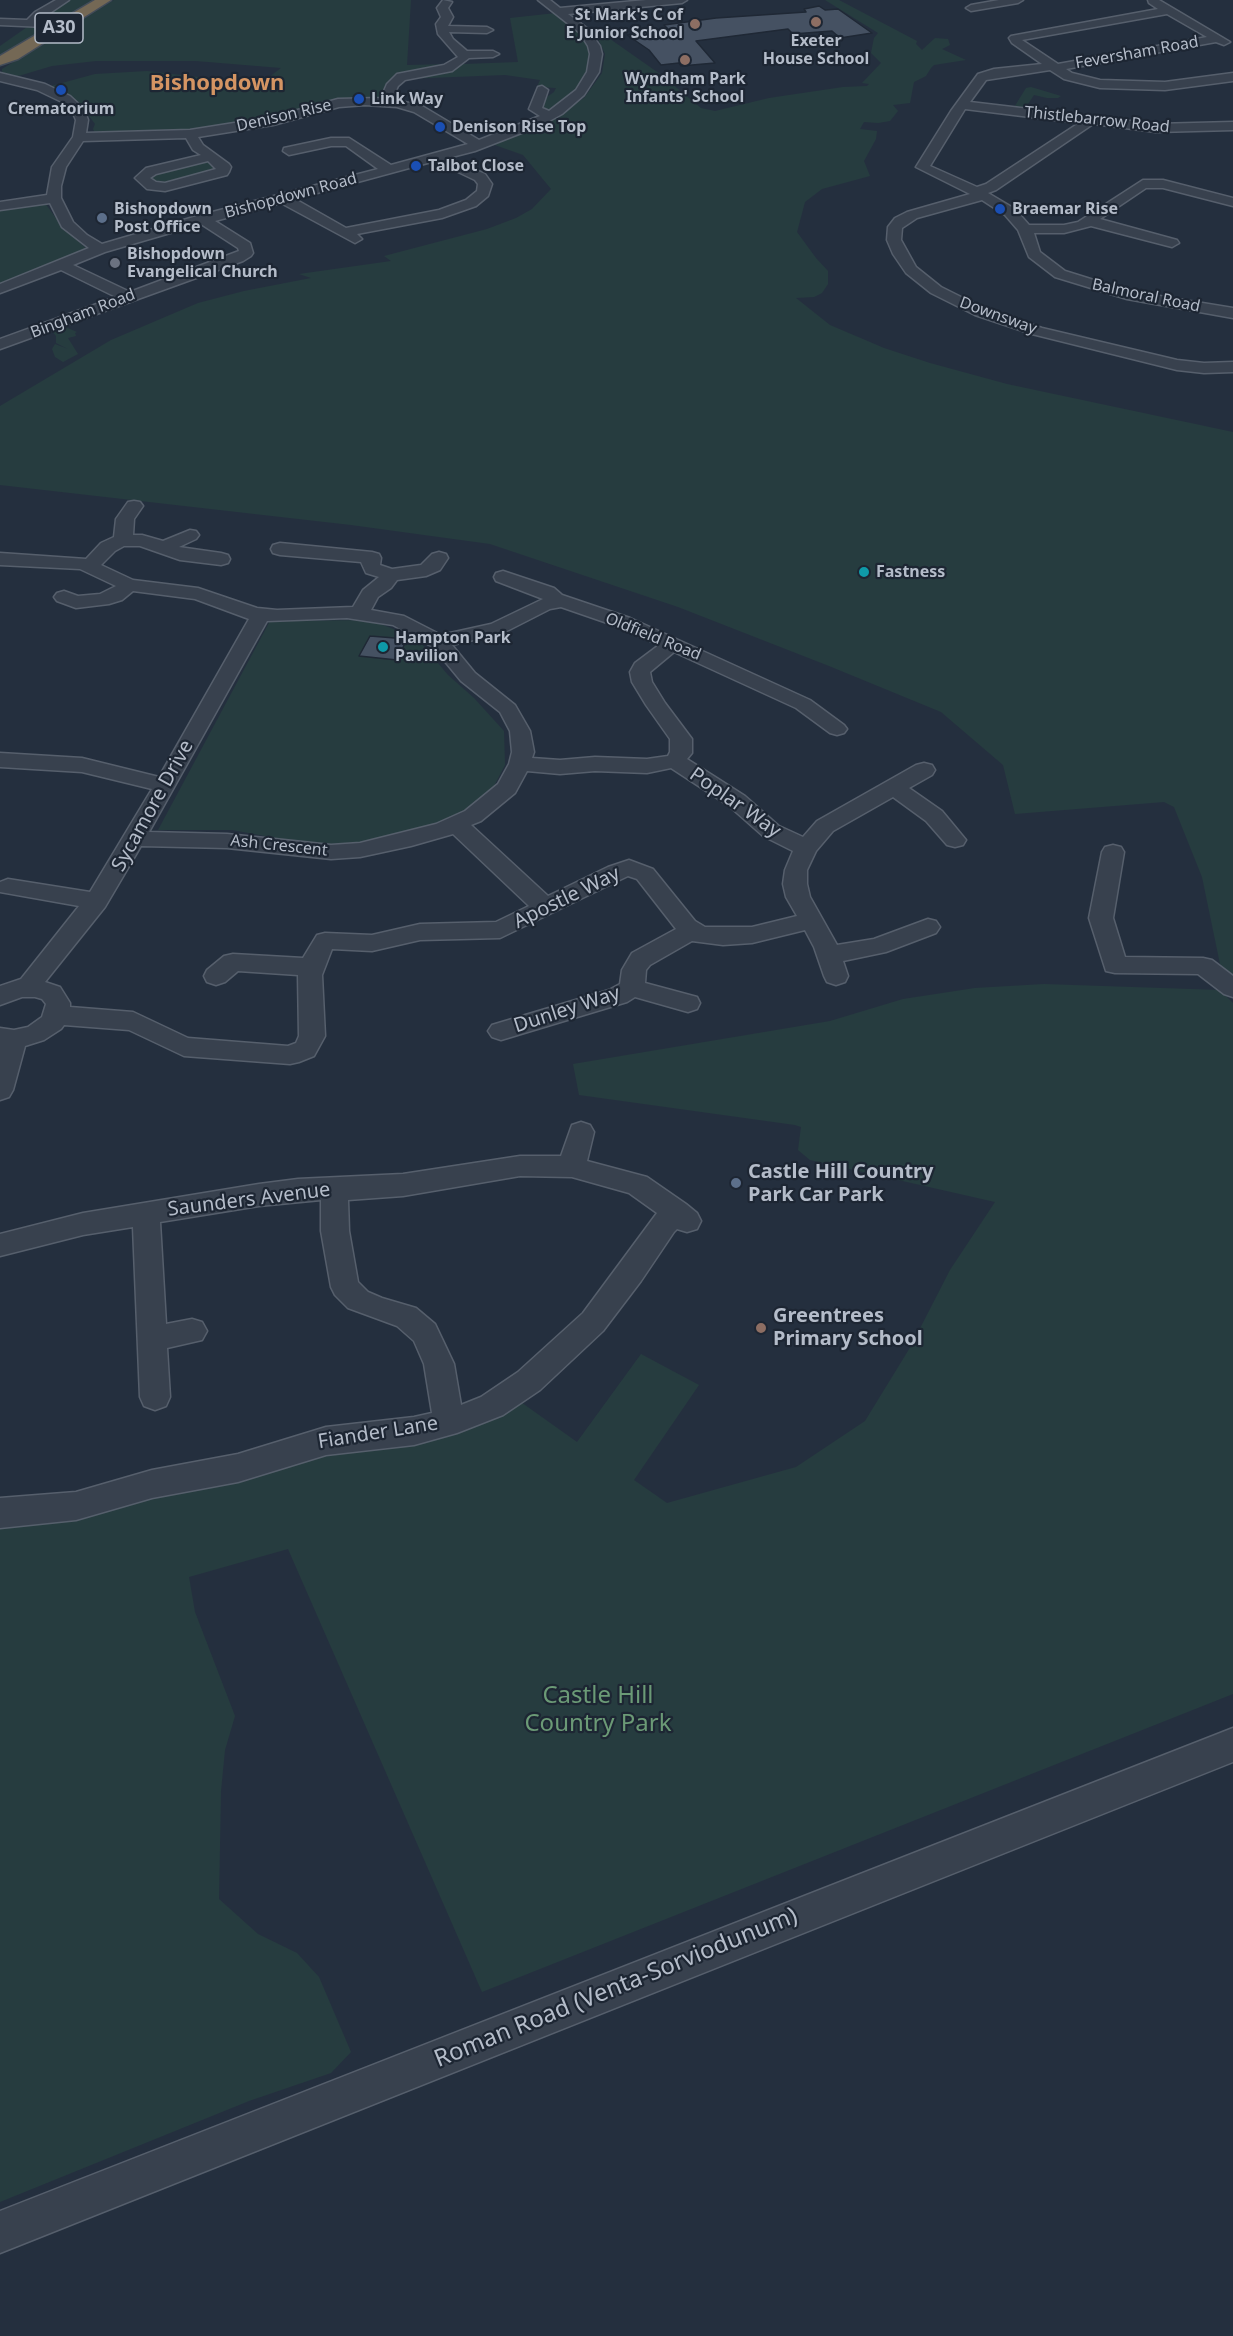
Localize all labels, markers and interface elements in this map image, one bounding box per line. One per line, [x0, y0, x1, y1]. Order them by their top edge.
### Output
place label: St Mark's C of E Junior School [565, 5, 683, 43]
road number: A30 [35, 13, 83, 43]
marker: Exeter House School [809, 15, 823, 29]
marker: St Mark's C of E Junior School [688, 17, 702, 31]
place label: Exeter House School [763, 31, 869, 69]
street label: Feversham Road [1074, 33, 1200, 73]
marker: Wyndham Park Infants' School [678, 53, 692, 67]
place label: Wyndham Park Infants' School [624, 69, 746, 107]
district label: Bishopdown [150, 71, 284, 97]
marker: Crematorium [54, 83, 68, 97]
place label: Link Way [371, 89, 443, 109]
marker: Link Way [352, 92, 366, 106]
street label: Denison Rise [235, 96, 333, 136]
place label: Crematorium [8, 99, 114, 119]
street label: Thistlebarrow Road [1024, 103, 1170, 137]
place label: Denison Rise Top [452, 117, 586, 137]
marker: Denison Rise Top [433, 120, 447, 134]
place label: Talbot Close [428, 156, 524, 176]
marker: Talbot Close [409, 159, 423, 173]
street label: Bishopdown Road [223, 169, 359, 223]
place label: Bishopdown Post Office [114, 199, 212, 237]
place label: Braemar Rise [1012, 199, 1118, 219]
marker: Braemar Rise [993, 202, 1007, 216]
marker: Bishopdown Post Office [95, 211, 109, 225]
place label: Bishopdown Evangelical Church [127, 244, 278, 282]
marker: Bishopdown Evangelical Church [108, 256, 122, 270]
street label: Balmoral Road [1090, 275, 1202, 317]
street label: Bingham Road [28, 285, 138, 343]
street label: Downsway [957, 293, 1039, 339]
place label: Fastness [876, 562, 945, 582]
marker: Fastness [857, 565, 871, 579]
street label: Oldfield Road [602, 609, 704, 665]
place label: Hampton Park Pavilion [395, 628, 511, 666]
marker: Hampton Park Pavilion [376, 640, 390, 654]
street label: Sycamore Drive [107, 736, 199, 876]
street label: Poplar Way [685, 763, 785, 843]
street label: Ash Crescent [230, 831, 328, 861]
street label: Apostle Way [510, 862, 624, 934]
street label: Dunley Way [511, 982, 623, 1038]
place label: Castle Hill Country Park Car Park [748, 1160, 933, 1207]
marker: Castle Hill Country Park Car Park [729, 1176, 743, 1190]
street label: Saunders Avenue [166, 1178, 332, 1222]
place label: Greentrees Primary School [773, 1304, 923, 1351]
marker: Greentrees Primary School [754, 1321, 768, 1335]
street label: Fiander Lane [316, 1412, 440, 1454]
park label: Castle Hill Country Park [524, 1682, 672, 1738]
street label: Roman Road (Venta-Sorviodunum) [430, 1902, 802, 2074]

